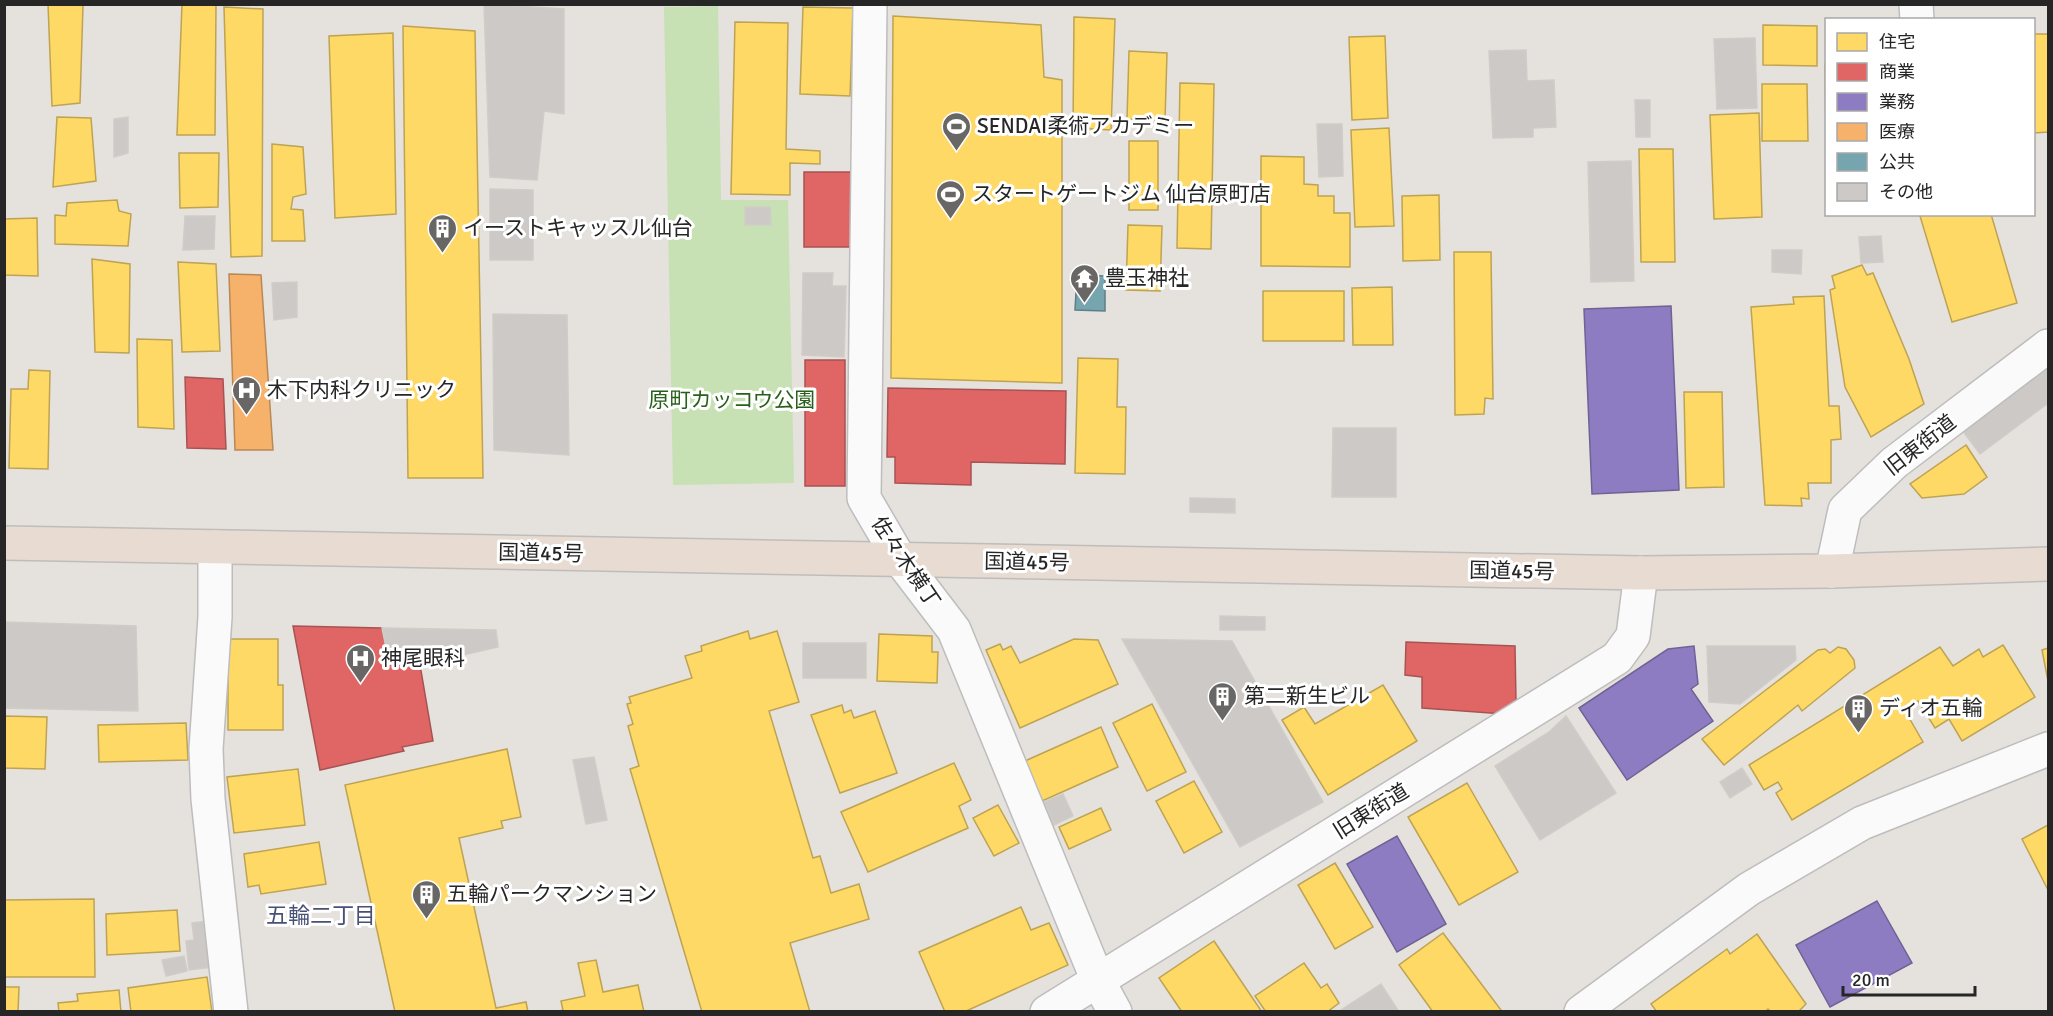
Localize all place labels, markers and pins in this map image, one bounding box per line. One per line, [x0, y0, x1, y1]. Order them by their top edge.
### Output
sports icon: SENDAI柔術アカデミー [940, 110, 972, 152]
place label: SENDAI柔術アカデミー [977, 113, 1194, 139]
sports icon: スタートゲートジム 仙台原町店 [935, 178, 967, 220]
place label: スタートゲートジム 仙台原町店 [972, 181, 1271, 207]
building icon: イーストキャッスル仙台 [426, 212, 458, 254]
place label: イーストキャッスル仙台 [463, 215, 693, 241]
temple icon: 豊玉神社 [1068, 262, 1100, 304]
place label: 豊玉神社 [1105, 265, 1189, 291]
hospital icon: 木下内科クリニック [230, 374, 262, 416]
place label: 木下内科クリニック [267, 377, 456, 403]
hospital icon: 神尾眼科 [344, 642, 376, 684]
place label: 神尾眼科 [381, 645, 465, 671]
building icon: 第二新生ビル [1207, 680, 1239, 722]
place label: 第二新生ビル [1244, 683, 1370, 709]
building icon: ディオ五輪 [1842, 692, 1874, 734]
place label: ディオ五輪 [1879, 695, 1983, 721]
building icon: 五輪パークマンション [410, 878, 442, 920]
place label: 五輪パークマンション [447, 881, 657, 907]

